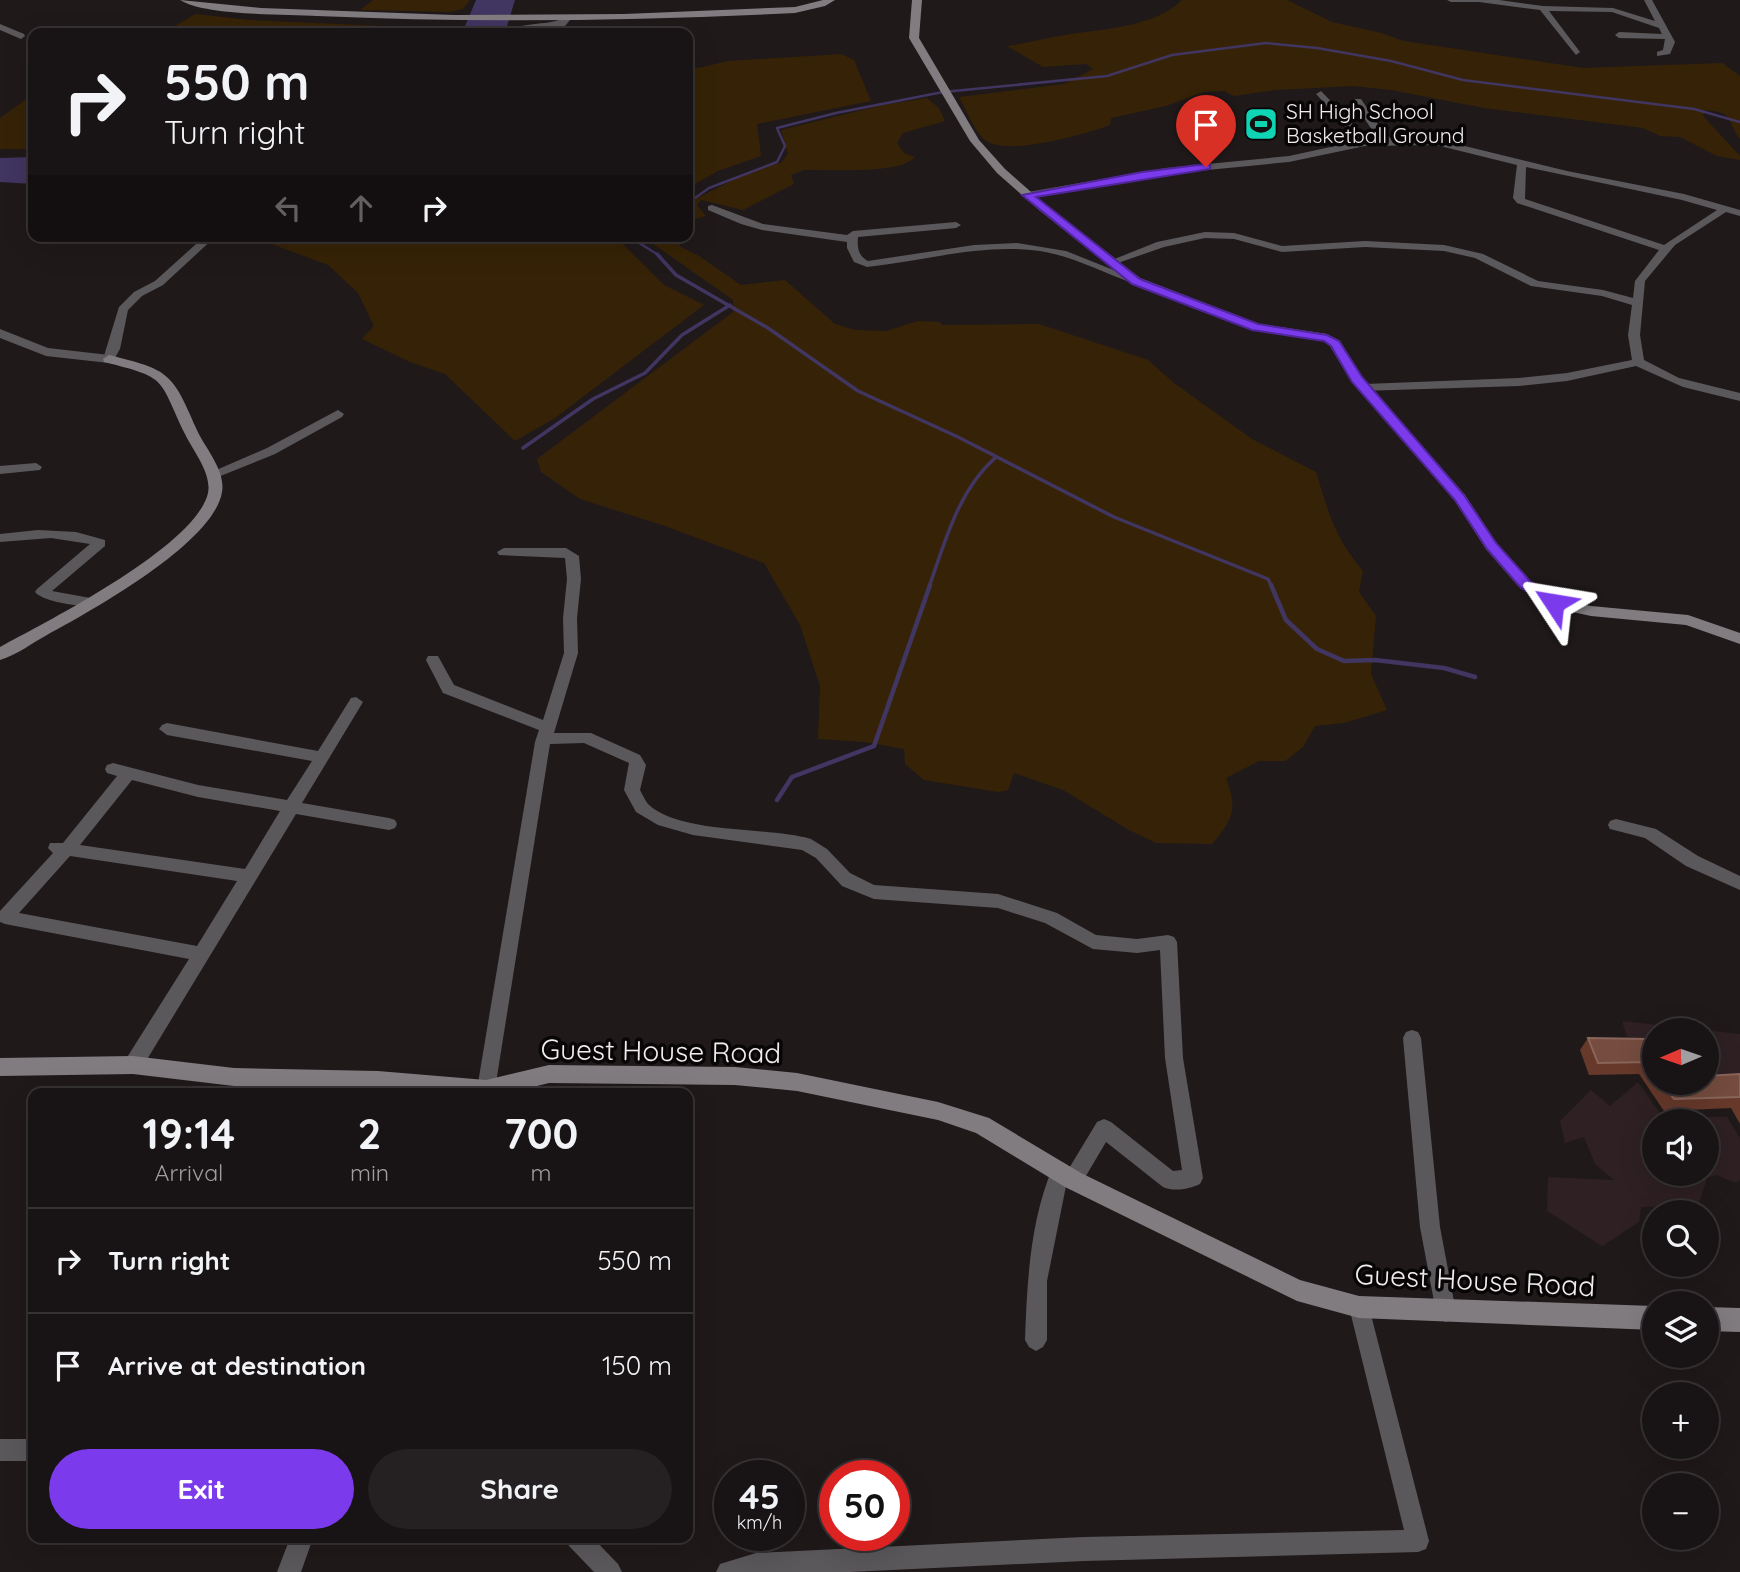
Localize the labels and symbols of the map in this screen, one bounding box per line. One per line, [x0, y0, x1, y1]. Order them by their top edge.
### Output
pin [1176, 95, 1236, 167]
place label: SH High School Basketball Ground [1286, 98, 1465, 148]
sports icon: SH High School Basketball Ground [1242, 105, 1280, 143]
position arrow [1517, 566, 1591, 640]
north arrow [1642, 1018, 1718, 1096]
street label: Guest House Road [540, 1031, 782, 1070]
street label: Guest House Road [1354, 1256, 1596, 1303]
speed limit sign: 50 [819, 1460, 910, 1551]

